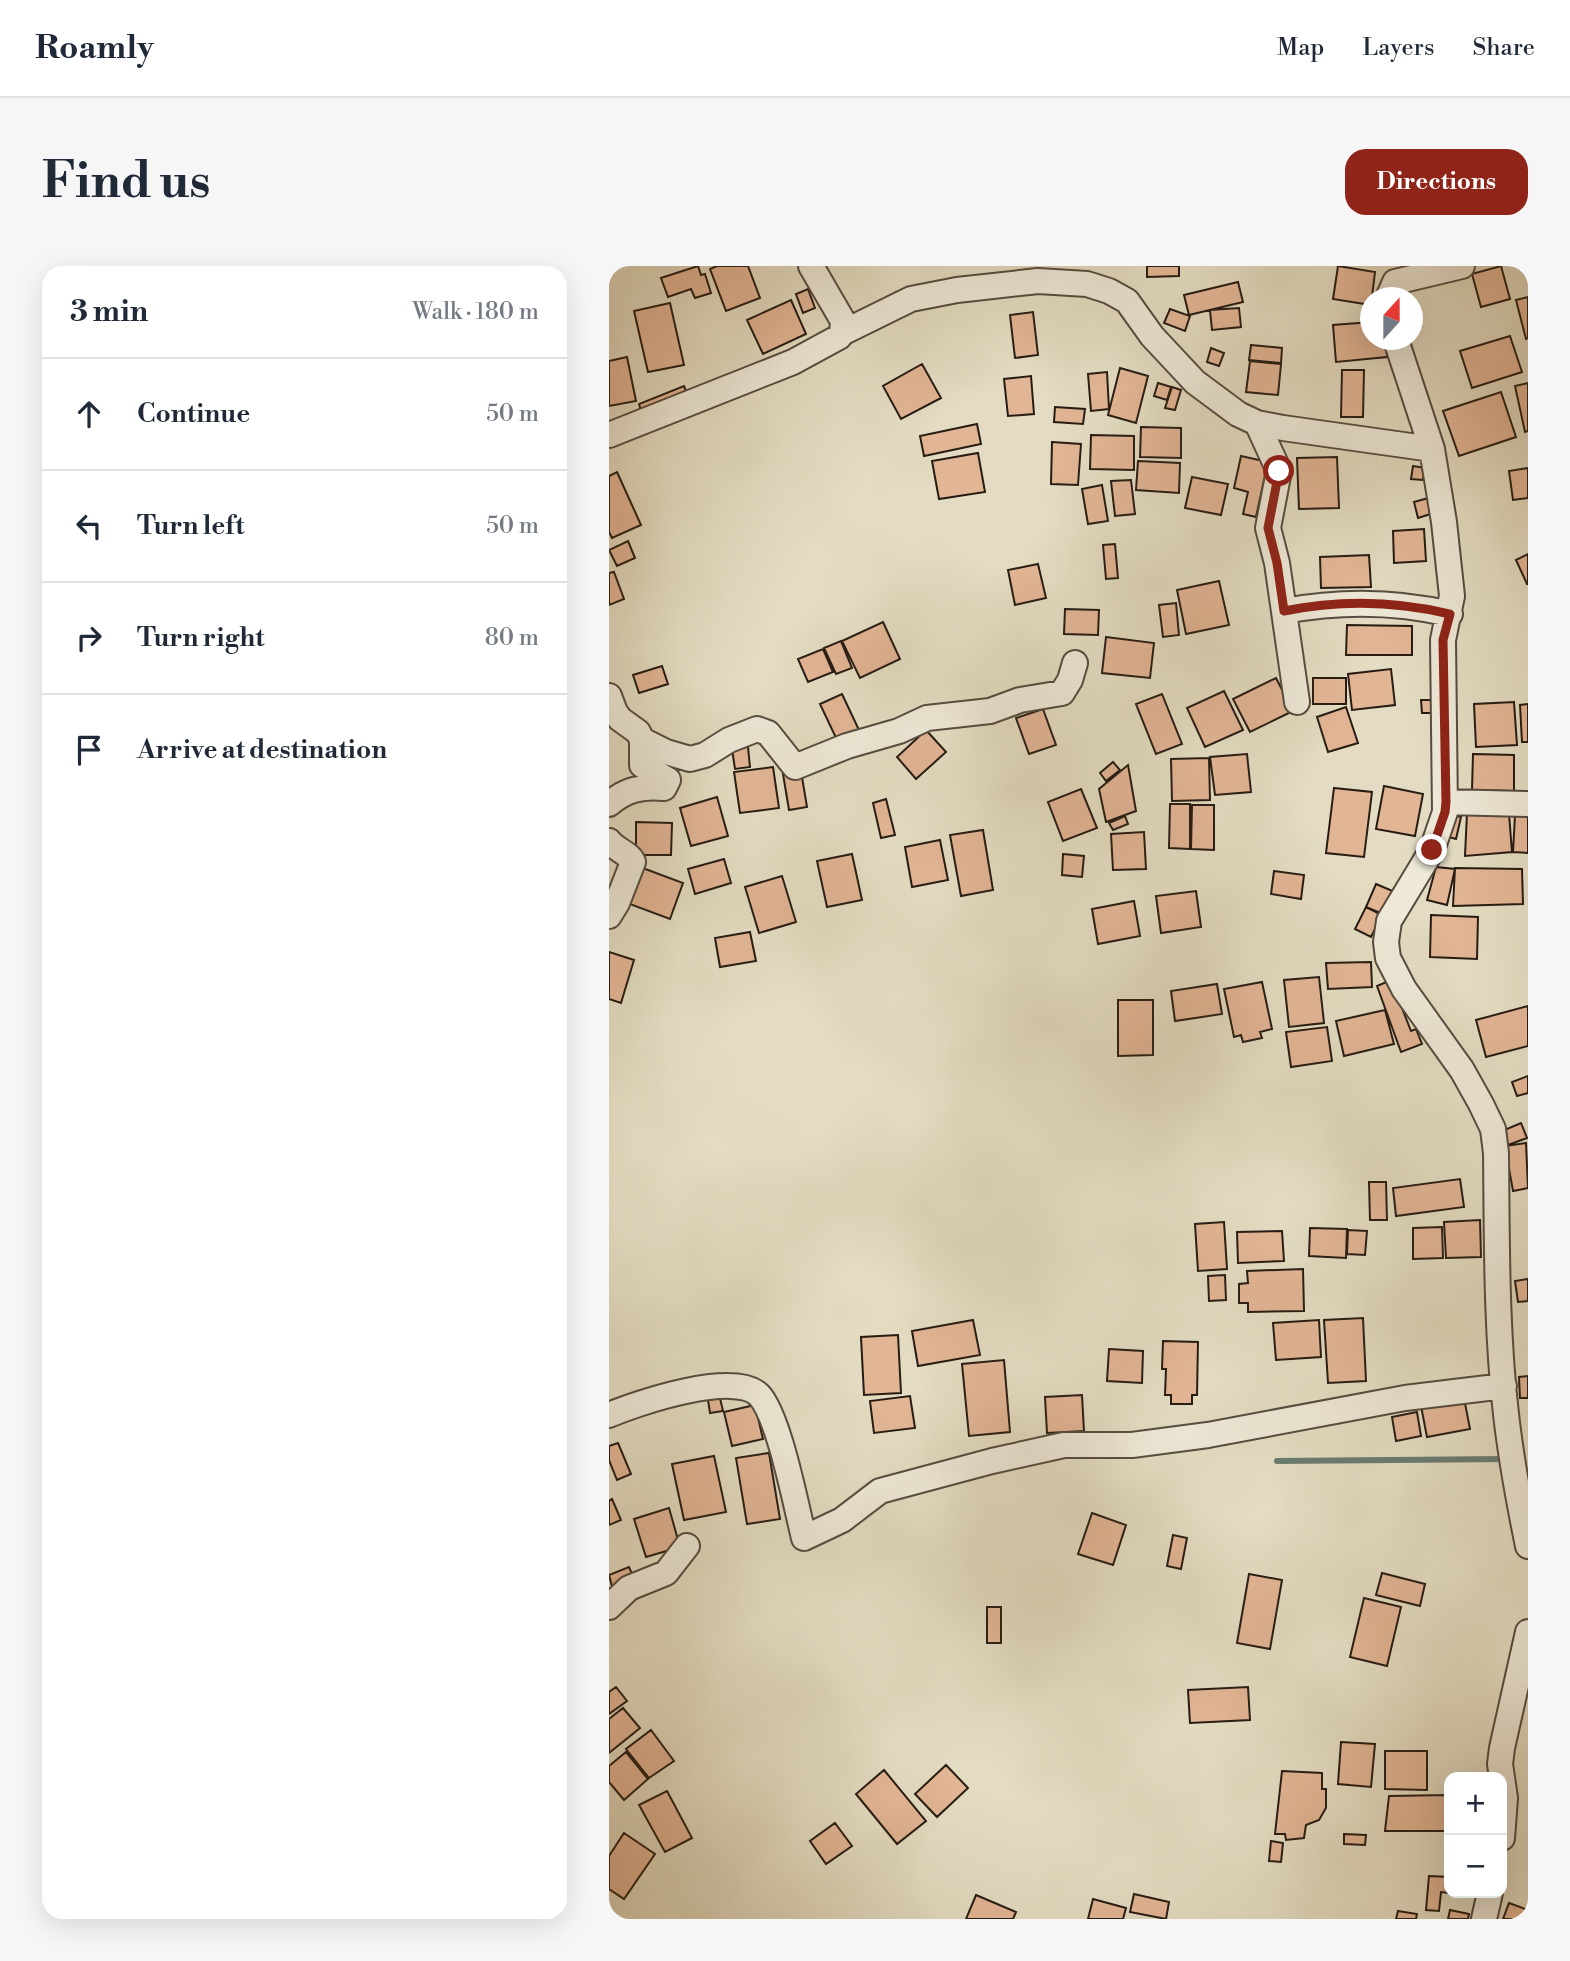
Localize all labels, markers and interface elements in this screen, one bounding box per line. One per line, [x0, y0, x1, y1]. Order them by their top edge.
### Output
text: Roamly [35, 28, 154, 69]
text: Map [1277, 33, 1324, 63]
text: Layers [1362, 33, 1434, 63]
text: Share [1472, 33, 1535, 63]
button: Directions [1345, 149, 1528, 215]
text: Find us [42, 152, 211, 213]
north arrow [1360, 287, 1423, 350]
text: 3 min [70, 293, 148, 331]
text: Walk · 180 m [412, 298, 539, 326]
icon: ahead [70, 395, 108, 433]
text: Continue [137, 398, 250, 430]
text: 50 m [486, 400, 539, 428]
route start [1263, 455, 1294, 486]
icon: left [70, 507, 108, 545]
text: Turn left [137, 510, 245, 542]
text: 50 m [486, 512, 539, 540]
icon: right [70, 619, 108, 657]
text: Turn right [137, 622, 265, 654]
text: 80 m [485, 624, 539, 652]
icon: arrive [70, 731, 108, 769]
text: Arrive at destination [137, 734, 387, 766]
route end [1416, 834, 1447, 865]
map controls [1444, 1772, 1507, 1898]
button: + [1444, 1772, 1507, 1835]
button: − [1444, 1835, 1507, 1898]

